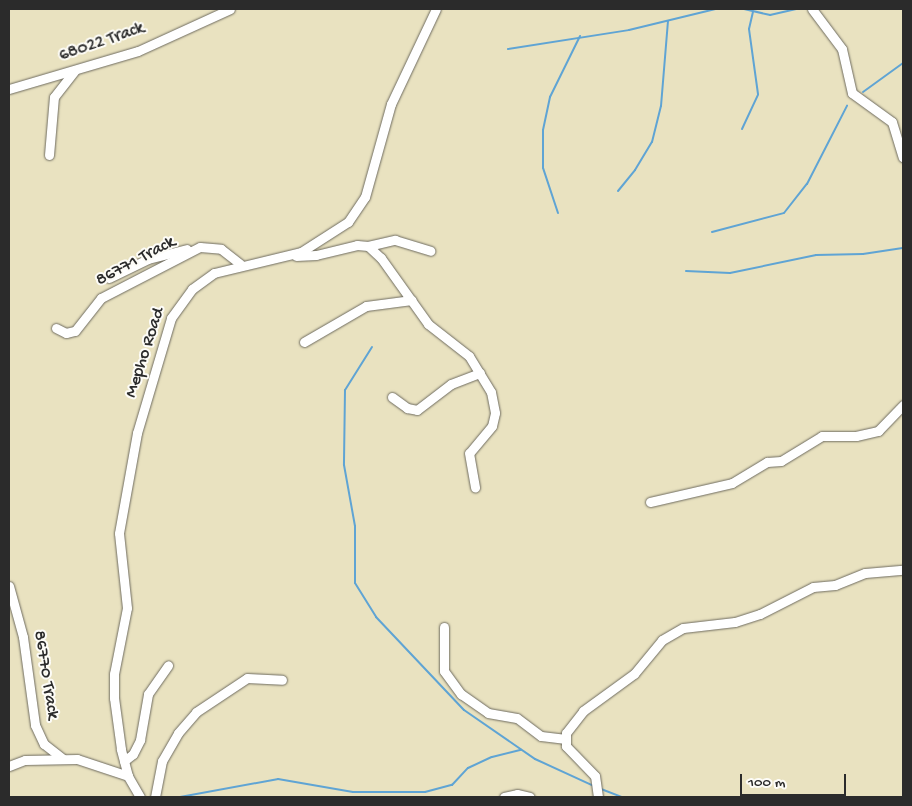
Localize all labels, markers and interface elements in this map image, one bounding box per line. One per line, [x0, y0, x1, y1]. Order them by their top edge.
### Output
street label: 68022 Track [57, 18, 147, 68]
street label: 86771 Track [93, 232, 179, 292]
street label: Mepho Road [121, 305, 171, 401]
street label: 86770 Track [27, 629, 63, 721]
scale bar [742, 764, 848, 796]
text: 100 m [748, 774, 785, 792]

